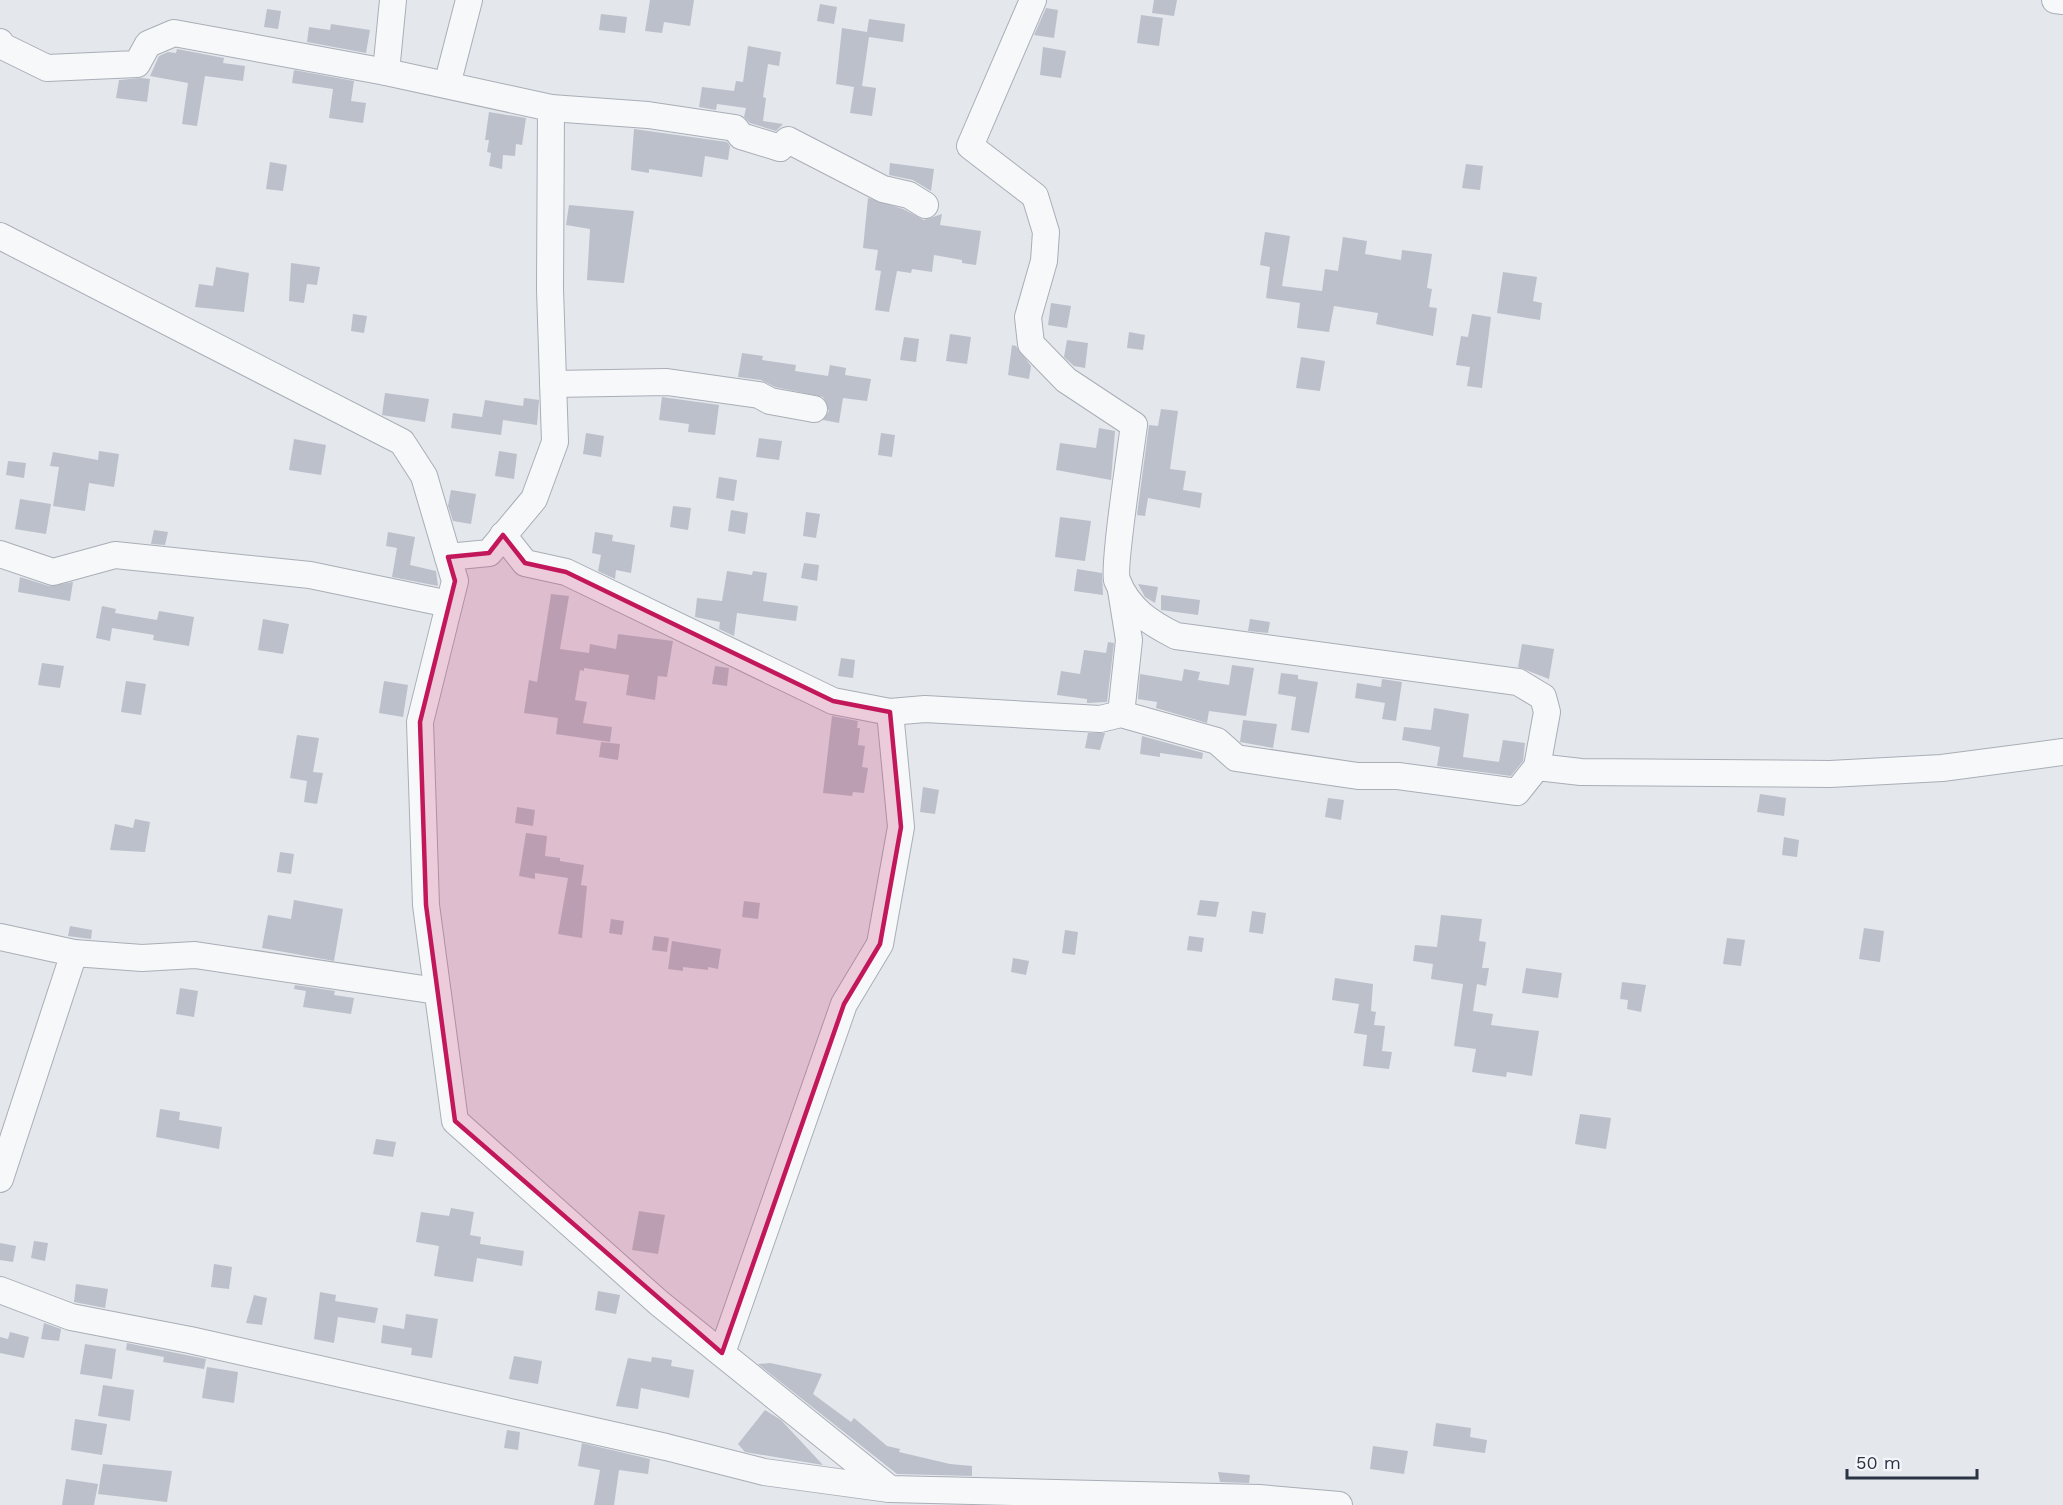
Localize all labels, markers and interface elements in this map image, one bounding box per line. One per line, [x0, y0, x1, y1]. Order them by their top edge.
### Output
scale bar [1847, 1442, 1978, 1480]
text: 50 m [1856, 1452, 1901, 1473]

